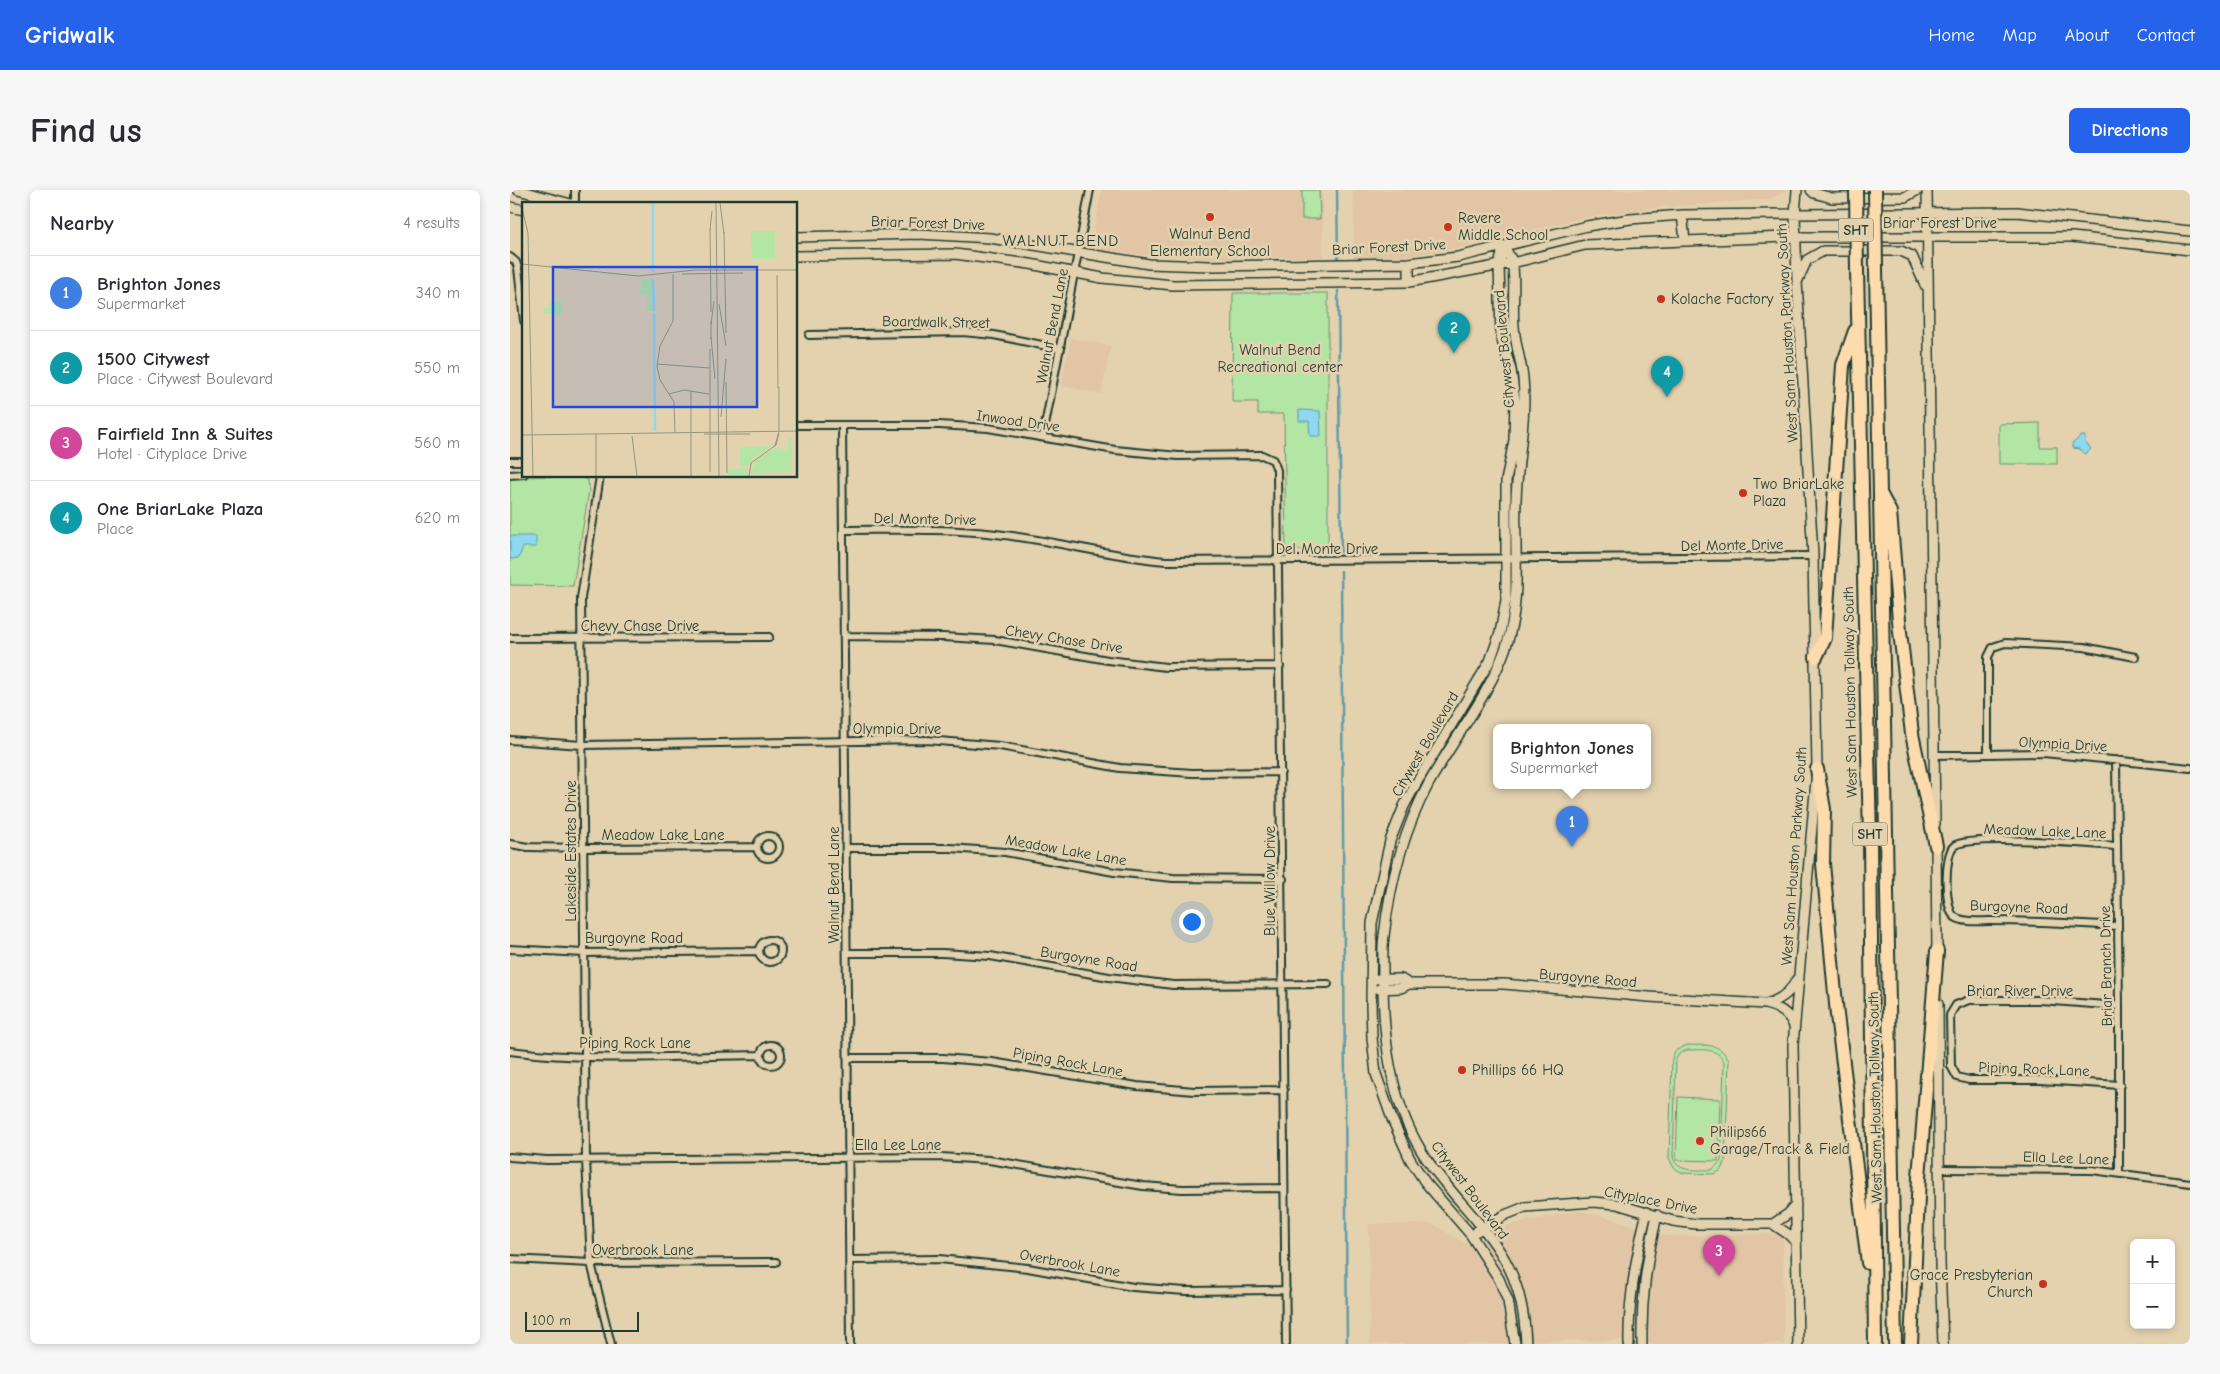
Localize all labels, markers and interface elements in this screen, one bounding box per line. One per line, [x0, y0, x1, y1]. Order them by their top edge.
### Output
text: Gridwalk [25, 21, 114, 49]
text: Home [1928, 25, 1975, 46]
text: Map [2003, 25, 2037, 46]
text: About [2065, 25, 2109, 46]
text: Contact [2137, 25, 2195, 46]
button: Directions [2069, 108, 2190, 153]
text: Find us [30, 110, 142, 151]
inset map [522, 202, 798, 478]
place label: Revere Middle School [1458, 209, 1548, 244]
text: Nearby [50, 211, 114, 235]
marker: Walnut Bend Elementary School [1204, 211, 1216, 223]
street label: Briar Forest Drive [871, 212, 986, 234]
text: 4 results [403, 214, 460, 232]
street label: Briar Forest Drive [1883, 214, 1998, 232]
road number: SHT [1838, 218, 1874, 242]
marker: Revere Middle School [1442, 221, 1454, 233]
street label: West Sam Houston Parkway South [1772, 223, 1802, 443]
place label: Walnut Bend Elementary School [1150, 225, 1270, 260]
district label: WALNUT BEND [1003, 232, 1119, 250]
street label: Briar Forest Drive [1332, 235, 1447, 259]
street label: Walnut Bend Lane [1032, 266, 1072, 385]
text: Brighton Jones [97, 273, 221, 295]
text: 1 [63, 284, 69, 302]
text: 340 m [416, 284, 460, 302]
street label: Citywest Boulevard [1490, 289, 1518, 409]
place label: Kolache Factory [1671, 290, 1774, 308]
marker: Kolache Factory [1655, 293, 1667, 305]
text: Supermarket [97, 295, 185, 313]
street label: Boardwalk Street [882, 312, 991, 332]
pin: 2 [1438, 312, 1470, 353]
park label: Walnut Bend Recreational center [1218, 341, 1342, 376]
text: 1500 Citywest [97, 348, 209, 370]
pin: 4 [1651, 356, 1683, 397]
text: 2 [62, 359, 70, 377]
text: 550 m [414, 359, 460, 377]
text: Place · Citywest Boulevard [97, 370, 273, 388]
street label: Inwood Drive [975, 406, 1061, 436]
text: Fairfield Inn & Suites [97, 423, 273, 445]
text: 3 [62, 434, 70, 452]
text: 560 m [414, 434, 460, 452]
text: Hotel · Cityplace Drive [97, 445, 247, 463]
place label: Two BriarLake Plaza [1753, 475, 1845, 510]
marker: Two BriarLake Plaza [1737, 487, 1749, 499]
text: One BriarLake Plaza [97, 498, 263, 520]
text: 4 [62, 509, 70, 527]
text: 620 m [415, 509, 460, 527]
street label: Del Monte Drive [873, 509, 977, 529]
text: Place [97, 520, 133, 538]
street label: Del Monte Drive [1680, 535, 1784, 555]
street label: Del Monte Drive [1276, 540, 1379, 558]
street label: West Sam Houston Tollway South [1839, 586, 1861, 798]
street label: Chevy Chase Drive [581, 617, 700, 635]
street label: Chevy Chase Drive [1004, 621, 1125, 657]
street label: Citywest Boulevard [1388, 688, 1462, 800]
street label: Olympia Drive [853, 720, 942, 738]
popup [1493, 724, 1651, 789]
street label: Olympia Drive [2018, 733, 2108, 755]
text: Brighton Jones [1510, 737, 1634, 759]
street label: West Sam Houston Parkway South [1777, 746, 1811, 966]
text: Supermarket [1510, 759, 1598, 777]
street label: Lakeside Estates Drive [562, 780, 580, 922]
pin: 1 [1556, 806, 1588, 847]
street label: Meadow Lake Lane [1983, 820, 2107, 842]
road number: SHT [1852, 823, 1888, 846]
street label: Meadow Lake Lane [602, 826, 725, 844]
street label: Walnut Bend Lane [825, 826, 843, 944]
street label: Blue Willow Drive [1261, 826, 1279, 936]
street label: Meadow Lake Lane [1004, 830, 1129, 870]
street label: Burgoyne Road [1970, 896, 2068, 918]
street label: Briar Branch Drive [2096, 905, 2116, 1027]
your location [1179, 909, 1205, 935]
street label: Burgoyne Road [585, 929, 683, 947]
street label: Burgoyne Road [1039, 942, 1139, 976]
street label: Burgoyne Road [1538, 965, 1638, 991]
street label: Briar River Drive [1967, 982, 2074, 1000]
street label: West Sam Houston Tollway South [1864, 991, 1886, 1203]
street label: Piping Rock Lane [579, 1034, 691, 1052]
street label: Piping Rock Lane [1012, 1043, 1125, 1081]
street label: Piping Rock Lane [1978, 1058, 2090, 1080]
place label: Phillips 66 HQ [1472, 1061, 1564, 1079]
marker: Phillips 66 HQ [1456, 1064, 1468, 1076]
place label: Philips66 Garage/Track & Field [1710, 1123, 1850, 1158]
marker: Philips66 Garage/Track & Field [1694, 1135, 1706, 1147]
street label: Ella Lee Lane [855, 1136, 942, 1154]
street label: Citywest Boulevard [1427, 1137, 1513, 1243]
street label: Ella Lee Lane [2022, 1147, 2110, 1169]
street label: Cityplace Drive [1603, 1182, 1700, 1218]
pin: 3 [1703, 1235, 1735, 1276]
map controls [2130, 1239, 2175, 1329]
button: + [2130, 1239, 2175, 1284]
street label: Overbrook Lane [592, 1241, 694, 1259]
street label: Overbrook Lane [1018, 1245, 1122, 1281]
place label: Grace Presbyterian Church [1910, 1266, 2033, 1301]
marker: Grace Presbyterian Church [2037, 1278, 2049, 1290]
button: − [2130, 1284, 2175, 1329]
scale bar [525, 1309, 639, 1332]
text: 100 m [532, 1312, 571, 1329]

